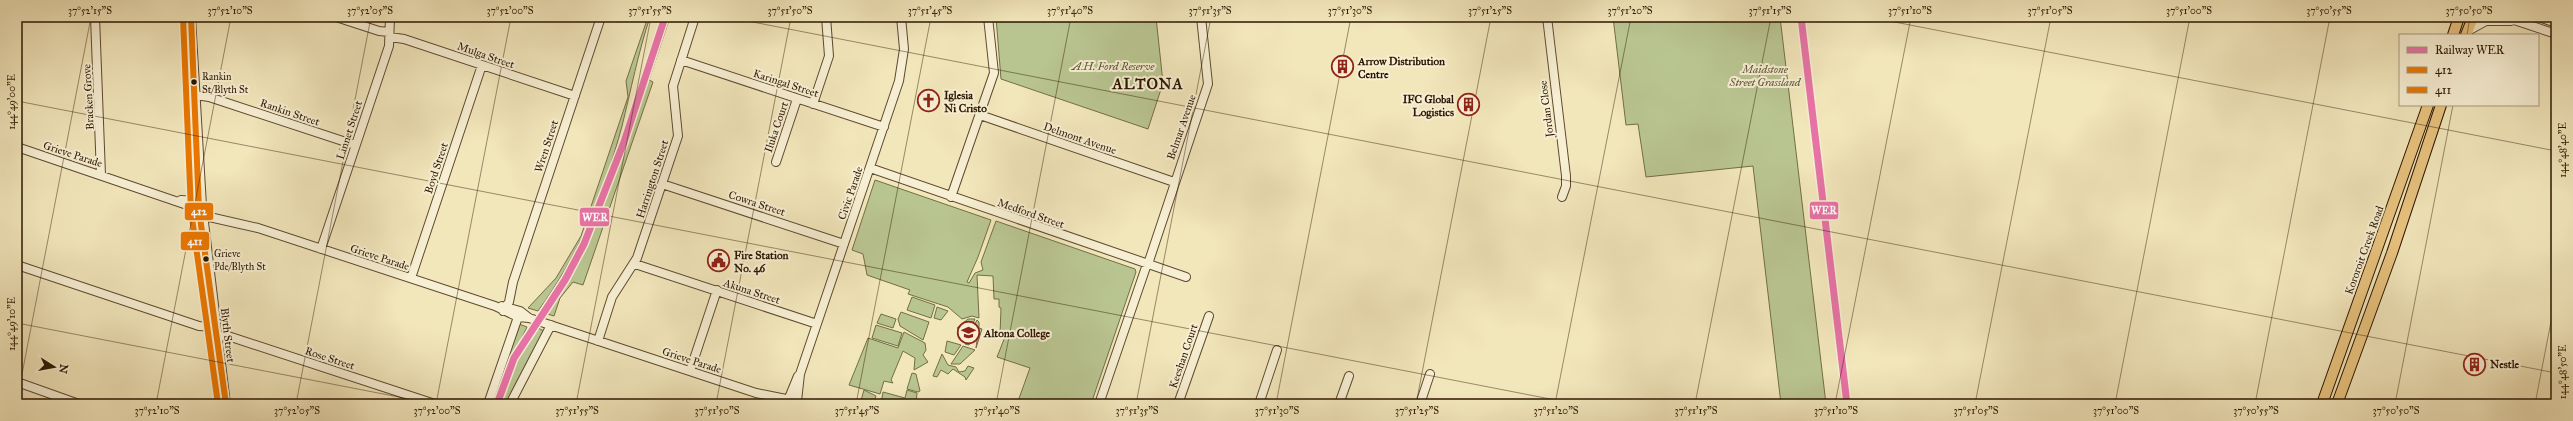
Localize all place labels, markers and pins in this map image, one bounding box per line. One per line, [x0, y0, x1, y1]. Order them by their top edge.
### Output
building icon: Arrow Distribution Centre [1329, 54, 1355, 80]
place label: Arrow Distribution Centre [1357, 55, 1445, 81]
place label: Rankin St/Blyth St [202, 71, 249, 96]
marker: Rankin St/Blyth St [189, 77, 199, 87]
church icon: Iglesia Ni Cristo [916, 88, 942, 114]
place label: Iglesia Ni Cristo [944, 89, 987, 115]
building icon: IFC Global Logistics [1456, 92, 1482, 118]
place label: IFC Global Logistics [1403, 93, 1455, 119]
place label: Grieve Pde/Blyth St [214, 248, 266, 273]
public building icon: Fire Station No. 46 [706, 248, 732, 274]
place label: Fire Station No. 46 [734, 249, 789, 276]
marker: Grieve Pde/Blyth St [201, 254, 211, 264]
school or university icon: Altona College [956, 320, 982, 346]
place label: Altona College [983, 327, 1051, 340]
building icon: Nestle [2461, 351, 2487, 377]
place label: Nestle [2490, 358, 2520, 371]

